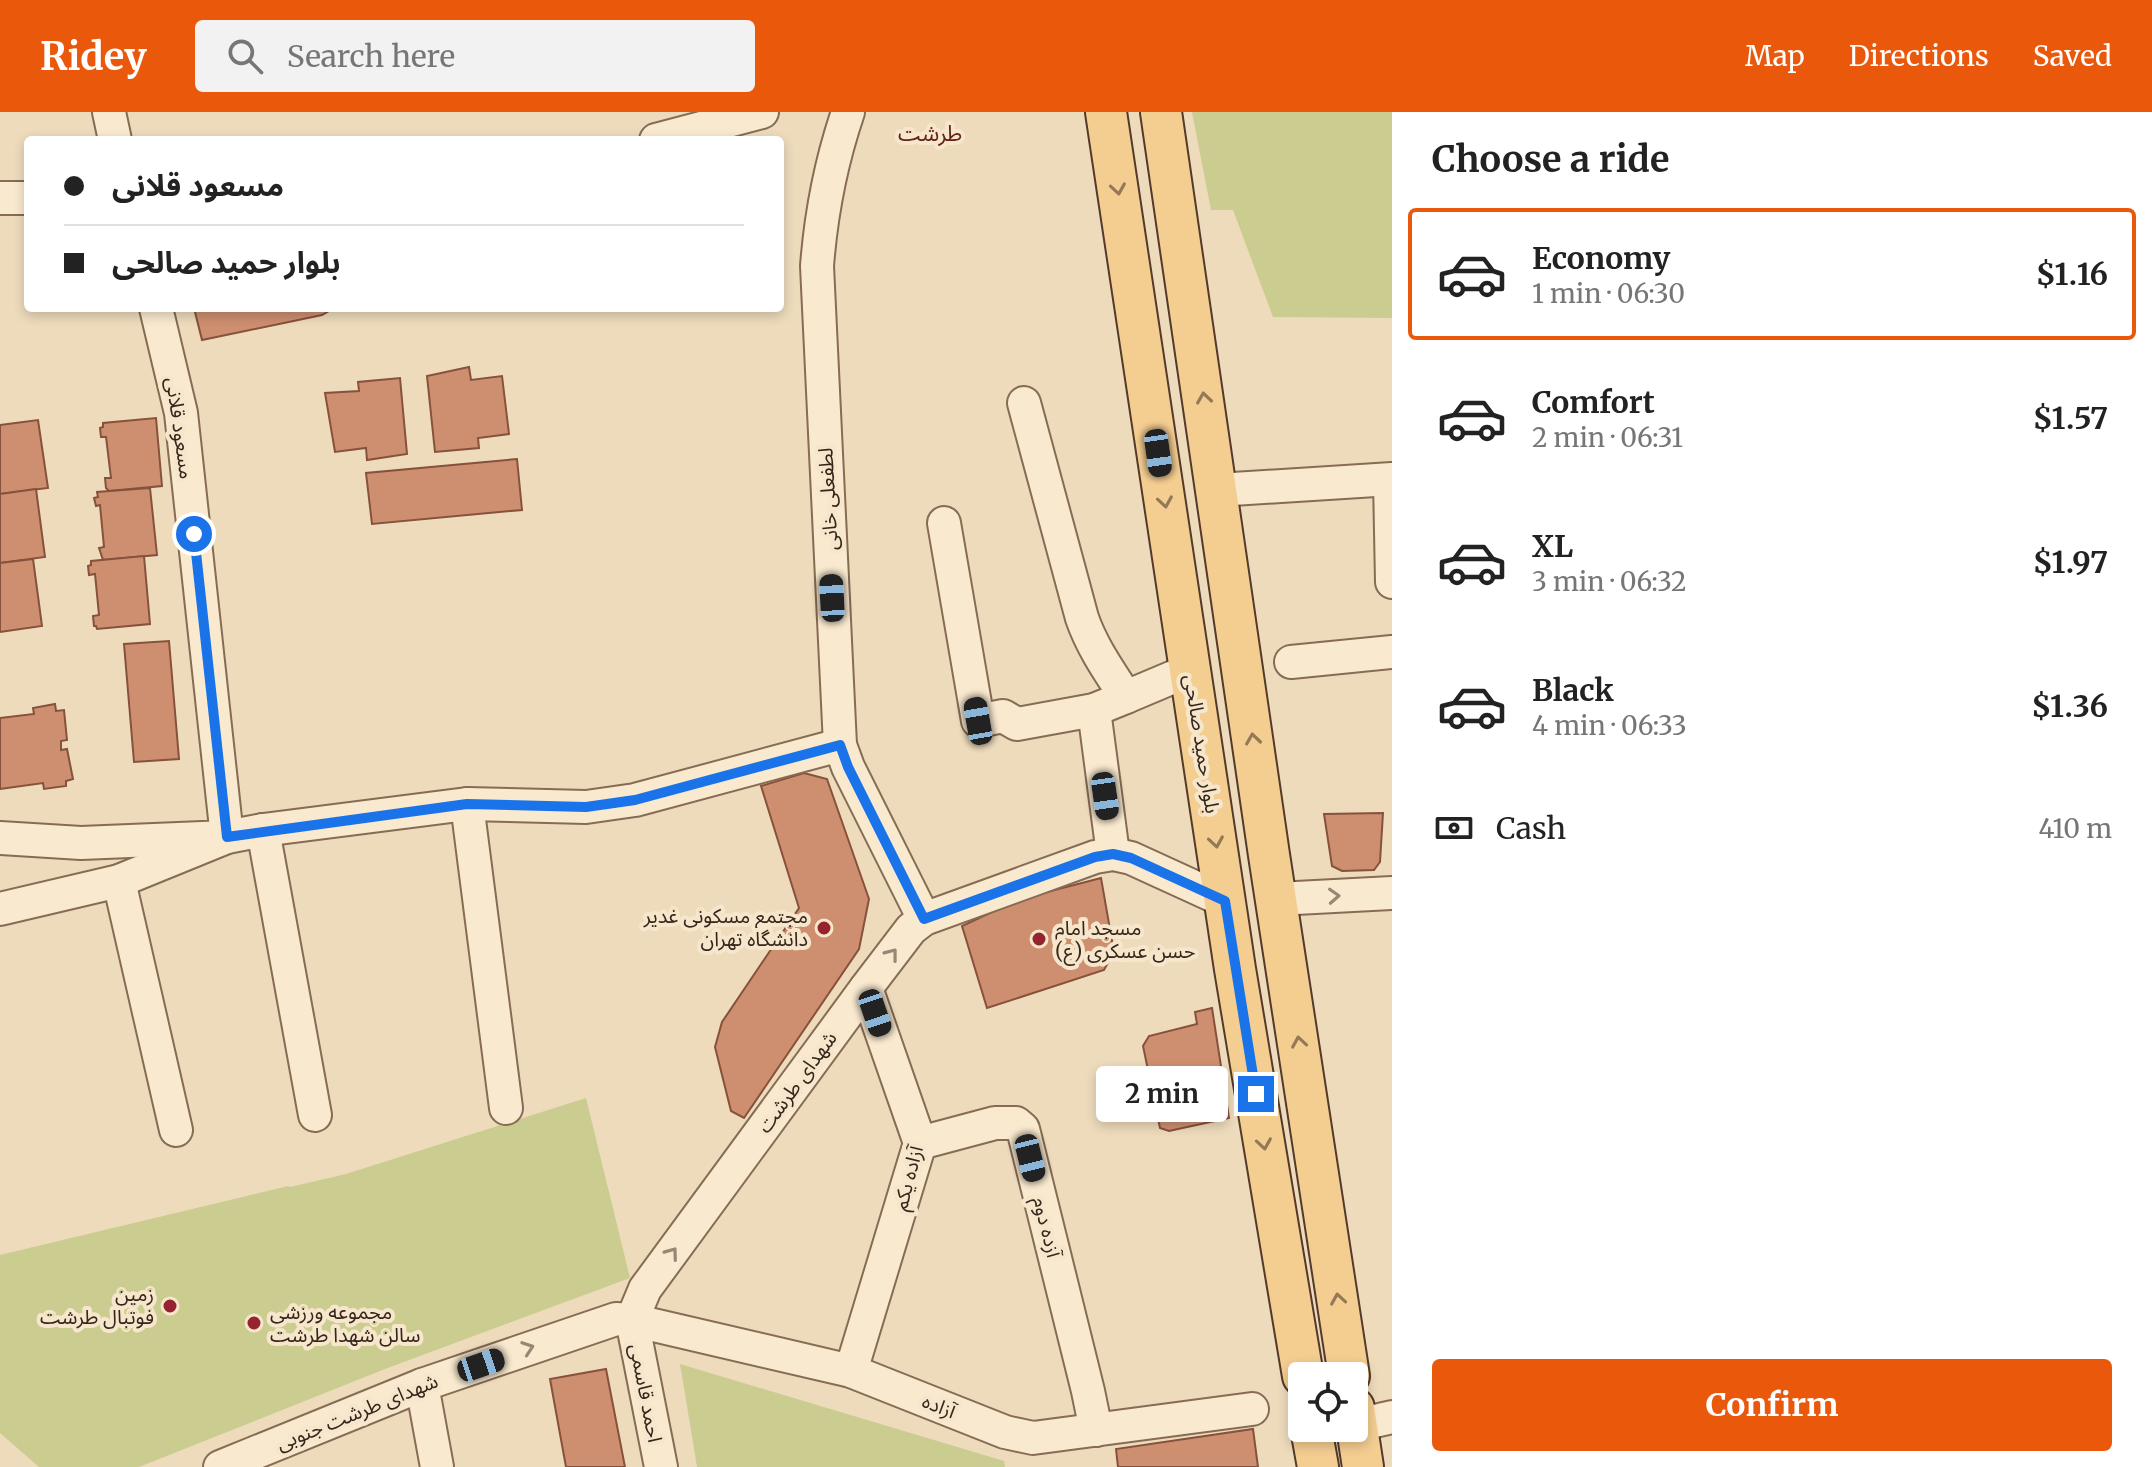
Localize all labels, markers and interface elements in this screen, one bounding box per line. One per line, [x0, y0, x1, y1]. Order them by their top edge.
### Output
search box [195, 20, 755, 92]
text: Ridey [40, 33, 147, 80]
icon: search [223, 34, 267, 78]
text: Search here [287, 37, 455, 75]
text: Map [1745, 38, 1805, 74]
text: Directions [1849, 38, 1989, 74]
text: Saved [2033, 38, 2112, 74]
district label: طرشت [898, 119, 962, 147]
text: Choose a ride [1432, 137, 1669, 182]
text: مسعود قلانی [112, 166, 284, 204]
one-way arrow [1109, 182, 1126, 196]
icon: car [1436, 238, 1508, 310]
text: Economy [1532, 239, 1670, 277]
text: بلوار حمید صالحی [112, 243, 341, 281]
text: $1.16 [2036, 255, 2108, 293]
text: 1 min · 06:30 [1532, 277, 1685, 310]
street label: مسعود قلانی [161, 375, 200, 481]
icon: car [1436, 382, 1508, 454]
text: Comfort [1532, 383, 1655, 421]
one-way arrow [1196, 391, 1213, 405]
text: $1.57 [2033, 399, 2108, 437]
text: 2 min · 06:31 [1532, 421, 1683, 454]
car [1143, 428, 1173, 478]
street label: لطفعلی خانی [812, 447, 843, 551]
one-way arrow [1156, 495, 1173, 508]
route start [176, 516, 212, 552]
icon: car [1436, 526, 1508, 598]
text: XL [1532, 527, 1573, 565]
text: $1.97 [2033, 543, 2108, 581]
text: 3 min · 06:32 [1532, 565, 1686, 598]
car [819, 573, 845, 623]
icon: car [1436, 670, 1508, 742]
text: Black [1532, 671, 1614, 709]
street label: بلوار حمید صالحی [1179, 673, 1226, 815]
text: $1.36 [2031, 687, 2108, 725]
car [962, 695, 994, 747]
text: 4 min · 06:33 [1532, 709, 1687, 742]
one-way arrow [1244, 732, 1261, 745]
car [1090, 771, 1120, 821]
icon: cash [1432, 806, 1476, 850]
text: Cash [1496, 809, 1566, 847]
text: 410 m [2038, 812, 2112, 845]
one-way arrow [1207, 835, 1224, 849]
one-way arrow [1328, 888, 1341, 905]
place label: مجتمع مسکونی غدیر دانشگاه تهران [643, 903, 808, 951]
place label: مسجد امام حسن عسکری (ع) [1055, 915, 1196, 966]
marker: مجتمع مسکونی غدیر دانشگاه تهران [815, 919, 833, 937]
marker: مسجد امام حسن عسکری (ع) [1030, 930, 1048, 948]
one-way arrow [883, 948, 897, 963]
car [856, 986, 894, 1040]
street label: شهدای طرشت [751, 1026, 842, 1137]
one-way arrow [1291, 1035, 1308, 1049]
callout: 2 min [1096, 1066, 1228, 1122]
route end [1238, 1076, 1274, 1112]
text: 2 min [1125, 1077, 1199, 1110]
car [1013, 1132, 1047, 1184]
one-way arrow [1255, 1137, 1272, 1151]
street label: آزاده یکم [887, 1142, 931, 1214]
street label: آزده دوم [1025, 1194, 1067, 1262]
one-way arrow [662, 1247, 676, 1262]
place label: زمین فوتبال طرشت [40, 1281, 154, 1329]
one-way arrow [1330, 1292, 1347, 1306]
marker: زمین فوتبال طرشت [161, 1297, 179, 1315]
place label: مجموعه ورزشی سالن شهدا طرشت [270, 1299, 420, 1347]
marker: مجموعه ورزشی سالن شهدا طرشت [245, 1314, 263, 1332]
street label: احمد قاسمی [625, 1341, 668, 1444]
one-way arrow [520, 1342, 534, 1358]
car [454, 1346, 508, 1384]
button: Confirm [1432, 1359, 2112, 1451]
map controls [1288, 1362, 1368, 1442]
button: locate [1288, 1362, 1368, 1442]
street label: شهدای طرشت جنوبی [272, 1368, 441, 1455]
street label: آزاده [919, 1388, 961, 1424]

